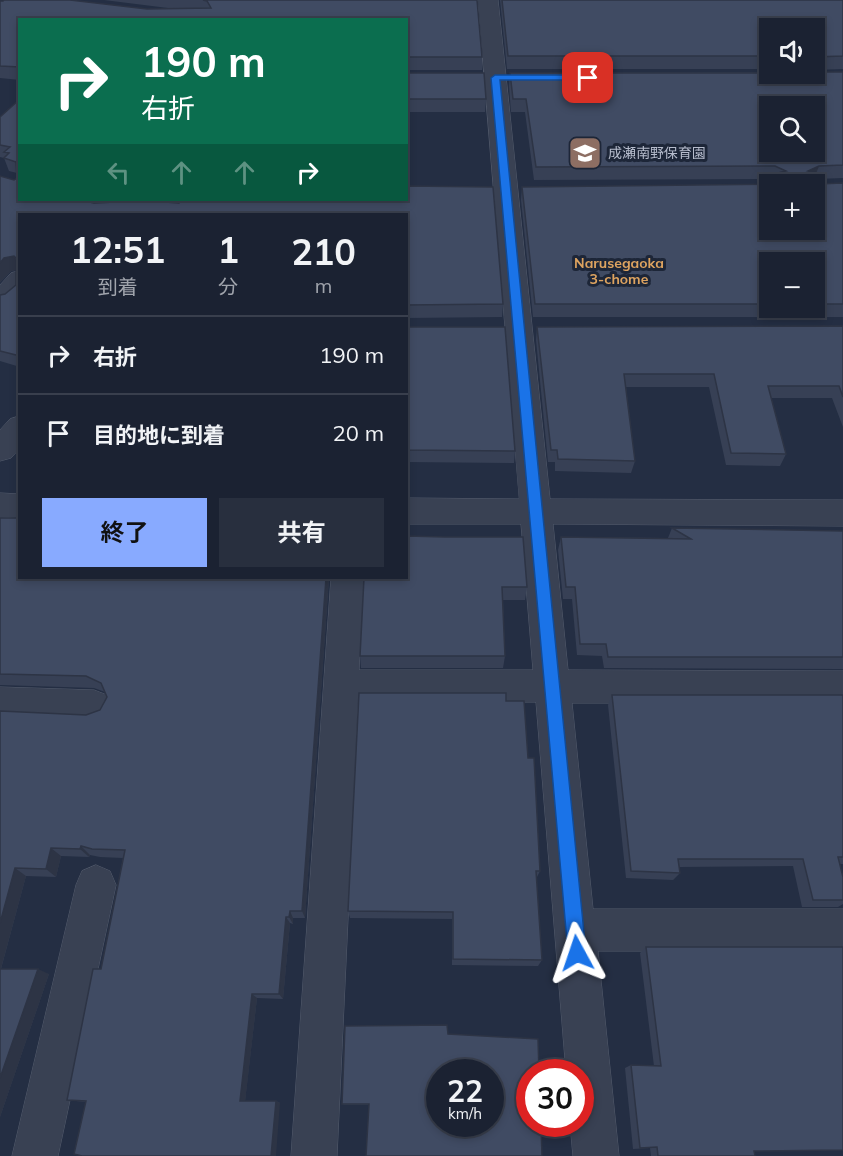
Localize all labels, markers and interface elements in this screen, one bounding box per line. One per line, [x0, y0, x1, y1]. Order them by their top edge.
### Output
map controls [759, 18, 825, 318]
button: sound [759, 18, 825, 84]
text: 190 m [141, 35, 266, 88]
icon: right [42, 42, 120, 120]
pin [562, 52, 613, 103]
icon: arrive [571, 61, 604, 94]
text: 右折 [141, 91, 195, 125]
button: search [759, 96, 825, 162]
school or university icon: 成瀬南野保育園 [567, 135, 603, 171]
place label: 成瀬南野保育園 [608, 144, 706, 162]
icon: left [102, 156, 135, 189]
icon: ahead [165, 156, 198, 189]
icon: ahead [228, 156, 261, 189]
icon: right [291, 156, 324, 189]
button: + [759, 174, 825, 240]
text: 12:51 [70, 227, 165, 272]
text: 1 [217, 227, 239, 272]
text: 210 [291, 229, 356, 274]
button: − [759, 252, 825, 318]
district label: Narusegaoka 3-chome [574, 254, 664, 288]
text: m [315, 273, 332, 298]
text: 到着 [98, 274, 138, 299]
text: 分 [218, 274, 238, 299]
icon: right [42, 339, 75, 372]
text: 190 m [319, 341, 384, 369]
text: 右折 [93, 343, 137, 371]
icon: arrive [42, 417, 75, 450]
text: 20 m [333, 419, 384, 447]
text: 目的地に到着 [93, 421, 225, 449]
button: 終了 [42, 498, 207, 567]
button: 共有 [219, 498, 384, 567]
position arrow [545, 921, 609, 985]
speed limit sign: 30 [516, 1059, 594, 1137]
text: 22 [447, 1072, 483, 1110]
text: km/h [448, 1104, 482, 1123]

